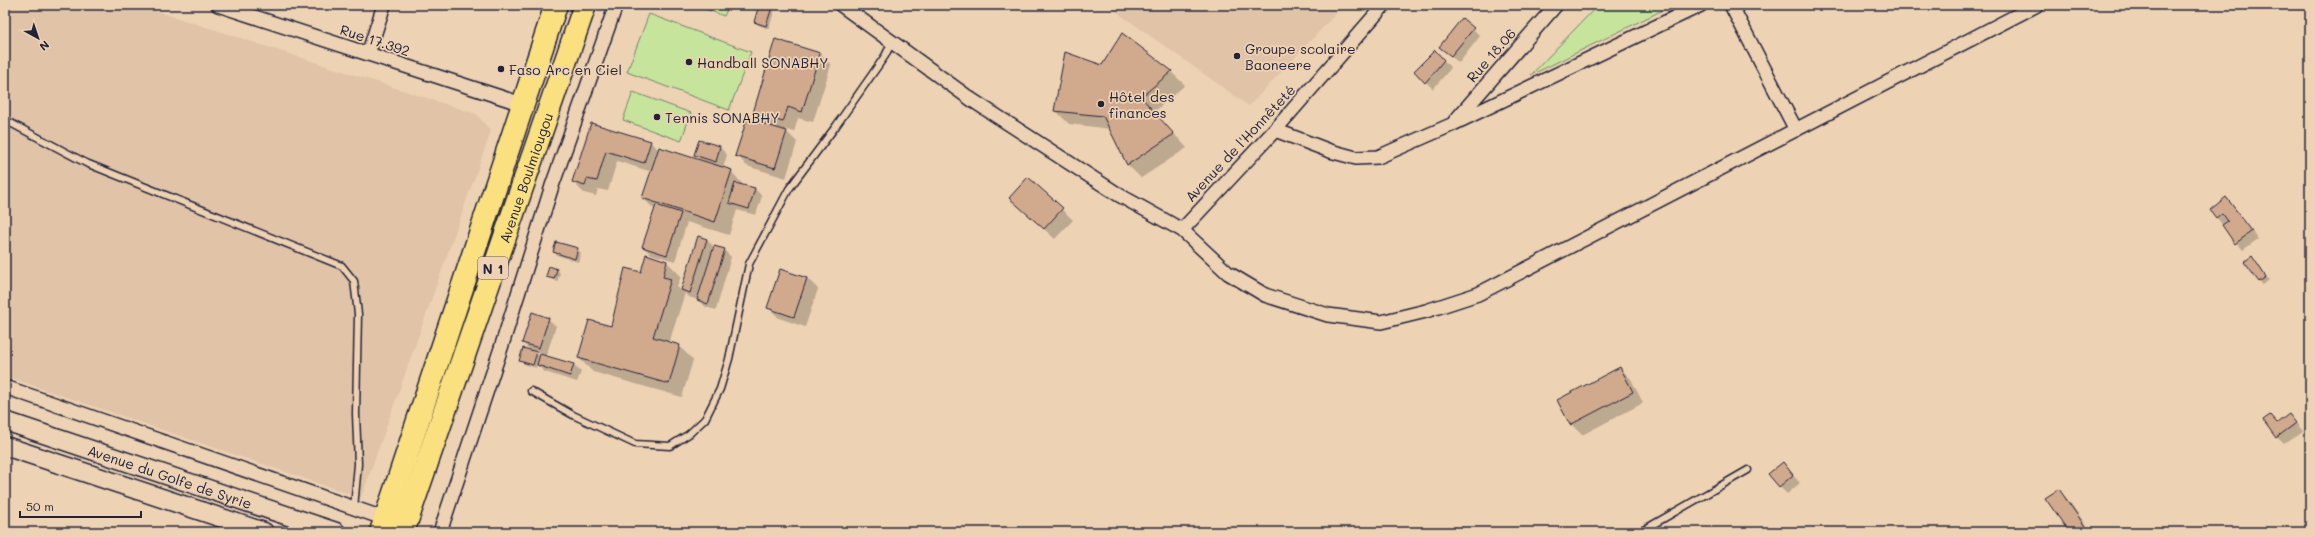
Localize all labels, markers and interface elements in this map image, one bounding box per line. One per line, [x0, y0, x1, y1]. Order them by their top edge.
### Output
north arrow [18, 18, 58, 58]
street label: Rue 17.392 [338, 20, 412, 60]
street label: Rue 18.06 [1462, 24, 1520, 86]
text: N [37, 38, 53, 54]
place label: Groupe scolaire Baoneere [1245, 39, 1356, 74]
marker: Groupe scolaire Baoneere [1232, 51, 1242, 61]
place label: Handball SONABHY [697, 53, 828, 72]
marker: Handball SONABHY [684, 57, 694, 67]
place label: Faso Arc en Ciel [509, 60, 622, 79]
marker: Faso Arc en Ciel [496, 64, 506, 74]
street label: Avenue de l'Honnêteté [1181, 80, 1299, 206]
place label: Hôtel des finances [1109, 87, 1174, 122]
marker: Hôtel des finances [1096, 99, 1106, 109]
place label: Tennis SONABHY [665, 108, 779, 127]
street label: Avenue Boulmiougou [494, 110, 557, 245]
marker: Tennis SONABHY [652, 112, 662, 122]
road number: N 1 [478, 257, 508, 279]
street label: Avenue du Golfe de Syrie [85, 440, 255, 513]
scale bar [20, 493, 141, 519]
text: 50 m [26, 498, 54, 514]

